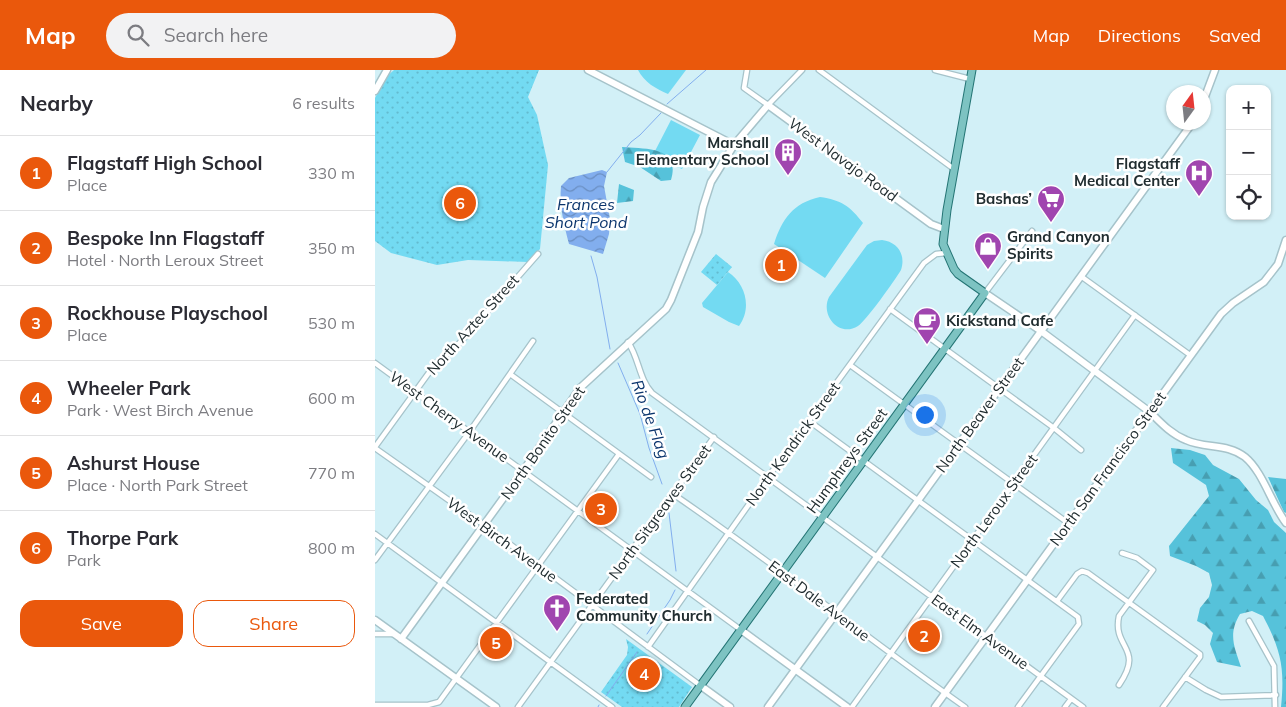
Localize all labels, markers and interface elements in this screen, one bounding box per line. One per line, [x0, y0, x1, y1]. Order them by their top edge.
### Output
search box [106, 13, 456, 58]
text: Map [25, 20, 76, 50]
icon: search [124, 21, 152, 49]
text: Search here [164, 23, 268, 47]
text: Map [1033, 24, 1070, 47]
text: Directions [1098, 24, 1181, 47]
text: Saved [1209, 24, 1261, 47]
north arrow [1166, 85, 1211, 130]
map controls [1226, 85, 1271, 220]
button: + [1226, 85, 1271, 130]
text: Nearby [20, 90, 93, 116]
text: 6 results [292, 93, 355, 113]
street label: West Navajo Road [785, 114, 902, 206]
button: − [1226, 130, 1271, 175]
place label: Marshall Elementary School [636, 133, 769, 169]
building icon: Marshall Elementary School [773, 137, 803, 176]
text: Flagstaff High School [67, 151, 262, 175]
place label: Flagstaff Medical Center [1074, 154, 1180, 190]
hospital icon: Flagstaff Medical Center [1184, 158, 1214, 197]
text: 1 [31, 163, 41, 183]
text: 330 m [308, 163, 355, 183]
text: Place [67, 175, 107, 195]
button: locate [1226, 175, 1271, 220]
pin: 6 [444, 184, 476, 222]
supermarket icon: Bashas’ [1036, 184, 1066, 223]
place label: Bashas’ [976, 189, 1032, 208]
water label: Frances Short Pond [545, 194, 628, 232]
text: Bespoke Inn Flagstaff [67, 226, 264, 250]
place label: Grand Canyon Spirits [1007, 227, 1110, 263]
shop icon: Grand Canyon Spirits [973, 231, 1003, 270]
text: 2 [31, 238, 41, 258]
text: 350 m [308, 238, 355, 258]
pin: 1 [765, 246, 797, 284]
text: Hotel · North Leroux Street [67, 250, 263, 270]
street label: North Aztec Street [423, 271, 523, 379]
text: Rockhouse Playschool [67, 301, 268, 325]
cafe icon: Kickstand Cafe [912, 306, 942, 345]
place label: Kickstand Cafe [946, 311, 1053, 330]
text: 3 [31, 313, 41, 333]
text: 530 m [308, 313, 355, 333]
text: Place [67, 325, 107, 345]
street label: North Beaver Street [931, 353, 1028, 476]
street label: West Cherry Avenue [386, 367, 513, 466]
text: Wheeler Park [67, 376, 191, 400]
water label: Rio de Flag [627, 377, 675, 462]
street label: North Kendrick Street [741, 378, 844, 509]
street label: North Bonito Street [496, 382, 589, 503]
text: 4 [31, 388, 41, 408]
text: 600 m [308, 388, 355, 408]
street label: North San Francisco Street [1045, 388, 1170, 549]
text: Park · West Birch Avenue [67, 400, 254, 420]
your location [912, 402, 938, 428]
street label: Humphreys Street [802, 404, 891, 517]
street label: North Sitgreaves Street [604, 441, 715, 583]
street label: North Leroux Street [946, 450, 1041, 571]
text: Ashurst House [67, 451, 200, 475]
text: 5 [31, 463, 41, 483]
text: 770 m [308, 463, 355, 483]
text: Place · North Park Street [67, 475, 248, 495]
pin: 3 [585, 490, 617, 528]
street label: West Birch Avenue [443, 493, 561, 586]
text: Thorpe Park [67, 526, 178, 550]
text: 6 [31, 538, 41, 558]
text: 800 m [308, 538, 355, 558]
text: Park [67, 550, 101, 570]
street label: East Dale Avenue [765, 556, 874, 645]
place label: Federated Community Church [576, 589, 712, 625]
street label: East Elm Avenue [928, 590, 1033, 673]
church icon: Federated Community Church [542, 593, 572, 632]
button: Save [20, 600, 183, 647]
button: Share [193, 600, 355, 647]
pin: 2 [908, 617, 940, 655]
pin: 5 [480, 624, 512, 662]
pin: 4 [628, 655, 660, 693]

